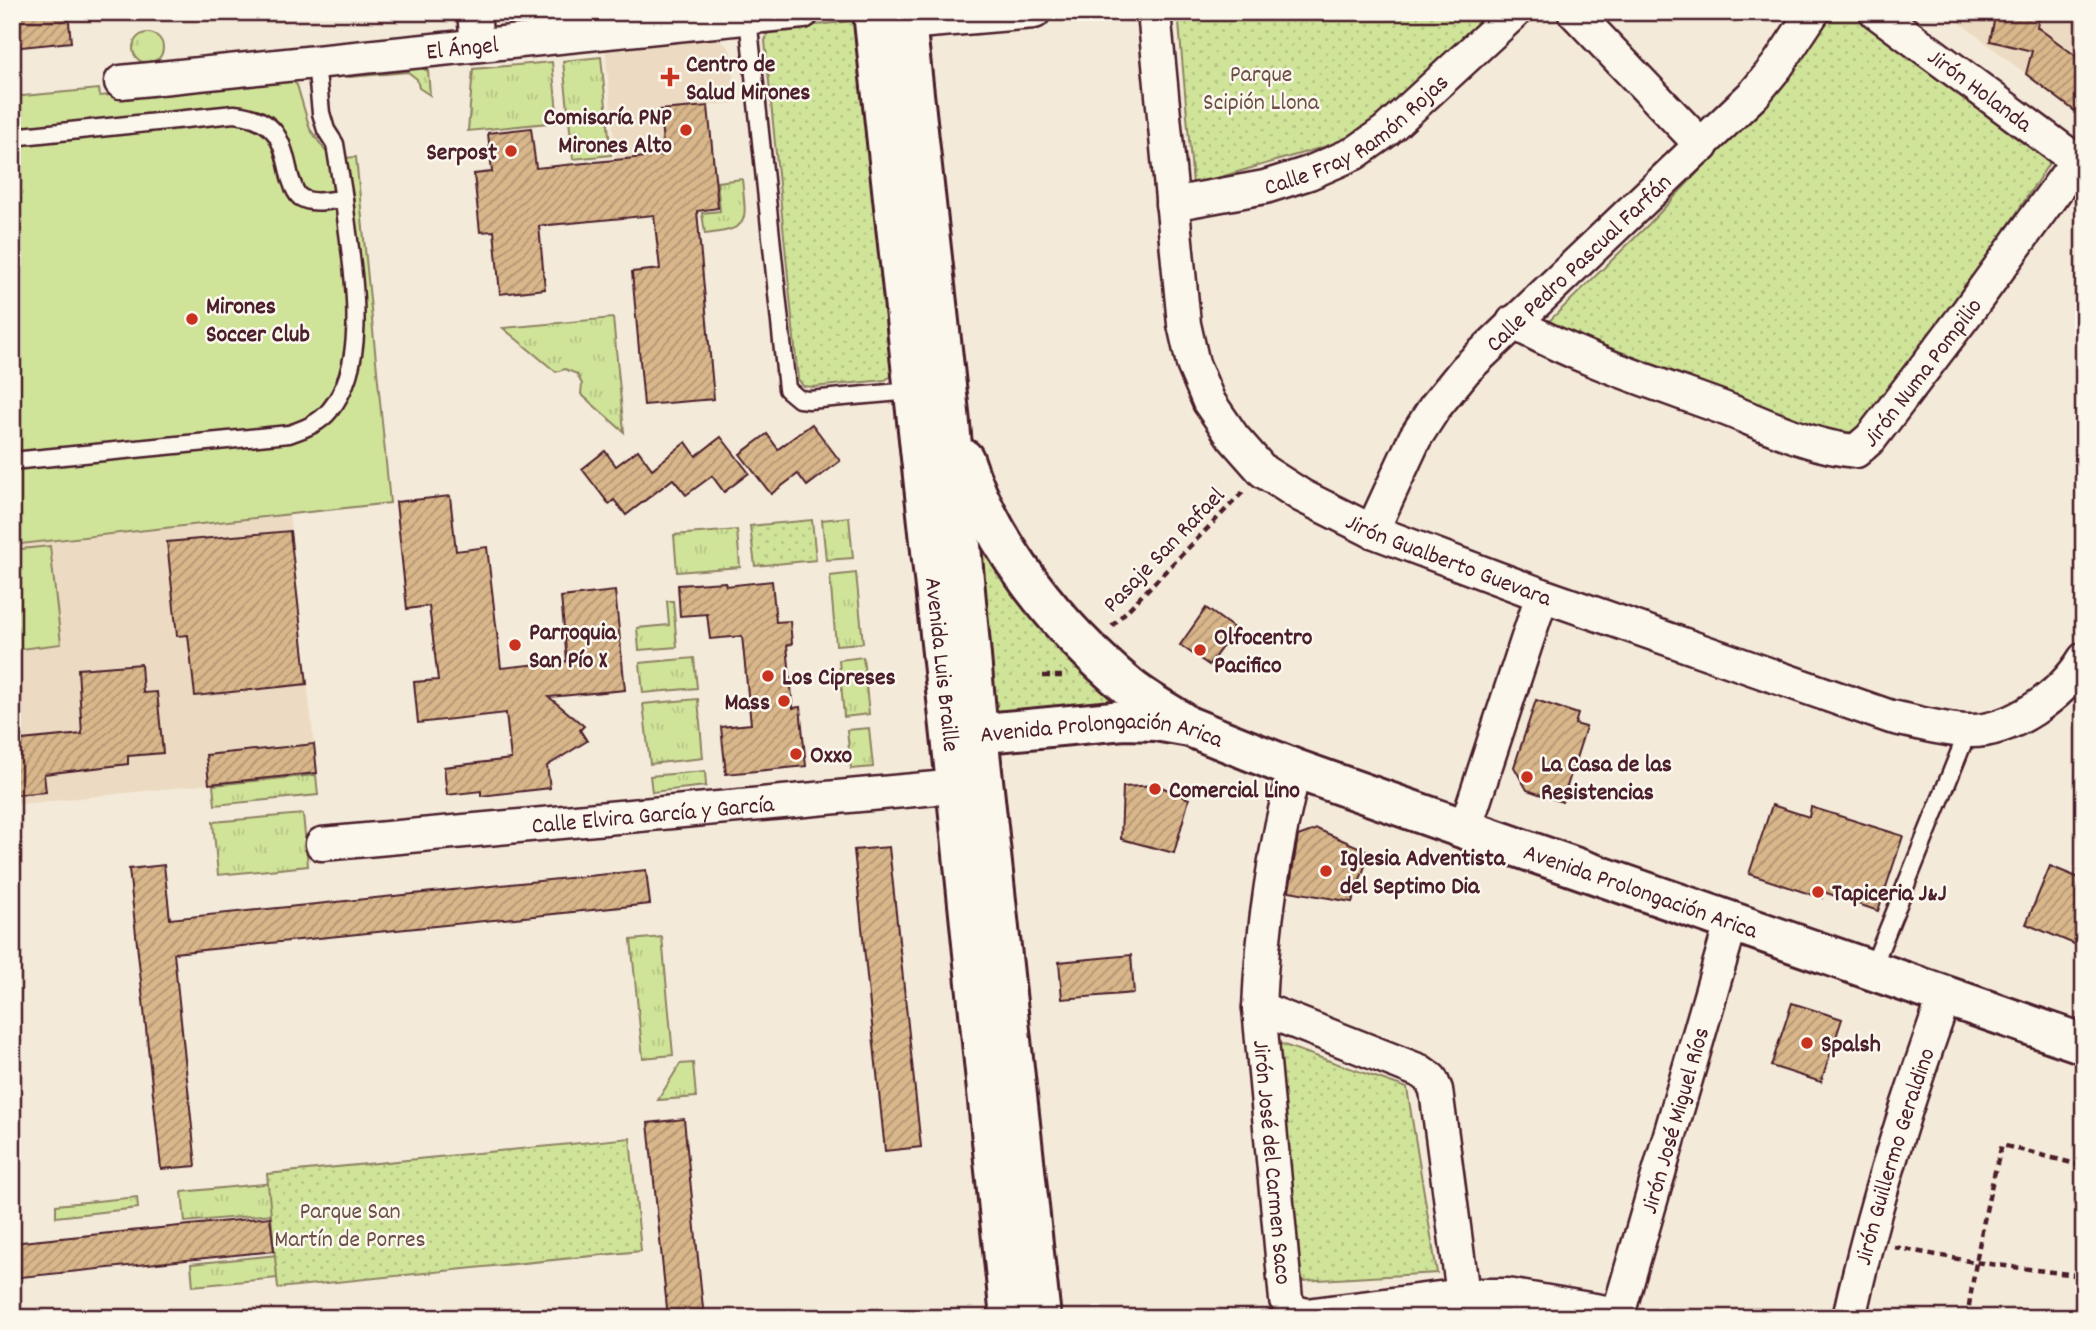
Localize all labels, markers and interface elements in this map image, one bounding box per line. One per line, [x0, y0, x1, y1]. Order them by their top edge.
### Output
street label: El Ángel [425, 29, 501, 71]
street label: Jirón Holanda [1919, 42, 2039, 142]
place label: Centro de Salud Mirones [686, 49, 810, 111]
park label: Parque Scipión Llona [1203, 59, 1320, 121]
marker: Centro de Salud Mirones [660, 67, 680, 87]
street label: Calle Fray Ramón Rojas [1260, 67, 1458, 206]
place label: Comisaría PNP Mirones Alto [544, 102, 672, 164]
marker: Comisaría PNP Mirones Alto [678, 122, 694, 138]
place label: Serpost [426, 137, 497, 171]
marker: Serpost [503, 143, 519, 159]
street label: Calle Pedro Pascual Farfán [1479, 167, 1680, 362]
place label: Mirones Soccer Club [206, 291, 310, 353]
street label: Jirón Numa Pompilio [1857, 292, 1992, 457]
marker: Mirones Soccer Club [184, 311, 200, 327]
street label: Pasaje San Rafael [1096, 480, 1234, 622]
street label: Jirón Gualberto Guevara [1339, 506, 1556, 617]
street label: Avenida Luis Braille [914, 576, 966, 753]
place label: Parroquia San Pío X [529, 617, 617, 679]
place label: Olfocentro Pacifico [1214, 622, 1313, 684]
marker: Parroquia San Pío X [507, 637, 523, 653]
marker: Olfocentro Pacifico [1192, 642, 1208, 658]
place label: Los Cipreses [782, 662, 896, 696]
marker: Los Cipreses [760, 668, 776, 684]
place label: Mass [724, 687, 770, 721]
marker: Mass [776, 693, 792, 709]
street label: Avenida Prolongación Arica [979, 706, 1228, 759]
place label: Oxxo [810, 740, 853, 774]
marker: Oxxo [788, 746, 804, 762]
place label: La Casa de las Resistencias [1541, 749, 1672, 811]
marker: La Casa de las Resistencias [1519, 769, 1535, 785]
place label: Comercial Lino [1169, 775, 1300, 809]
marker: Comercial Lino [1147, 781, 1163, 797]
street label: Calle Elvira García y García [530, 789, 776, 845]
street label: Avenida Prolongación Arica [1518, 837, 1762, 950]
place label: Iglesia Adventista del Septimo Dia [1340, 843, 1506, 905]
marker: Iglesia Adventista del Septimo Dia [1318, 863, 1334, 879]
place label: Tapiceria J&J [1832, 878, 1947, 912]
marker: Tapiceria J&J [1810, 884, 1826, 900]
street label: Jirón José Miguel Ríos [1634, 1024, 1720, 1218]
place label: Spalsh [1821, 1029, 1881, 1063]
marker: Spalsh [1799, 1035, 1815, 1051]
street label: Jirón José del Carmen Saco [1242, 1039, 1299, 1286]
street label: Jirón Guillermo Geraldino [1848, 1044, 1946, 1269]
park label: Parque San Martín de Porres [274, 1196, 426, 1258]

